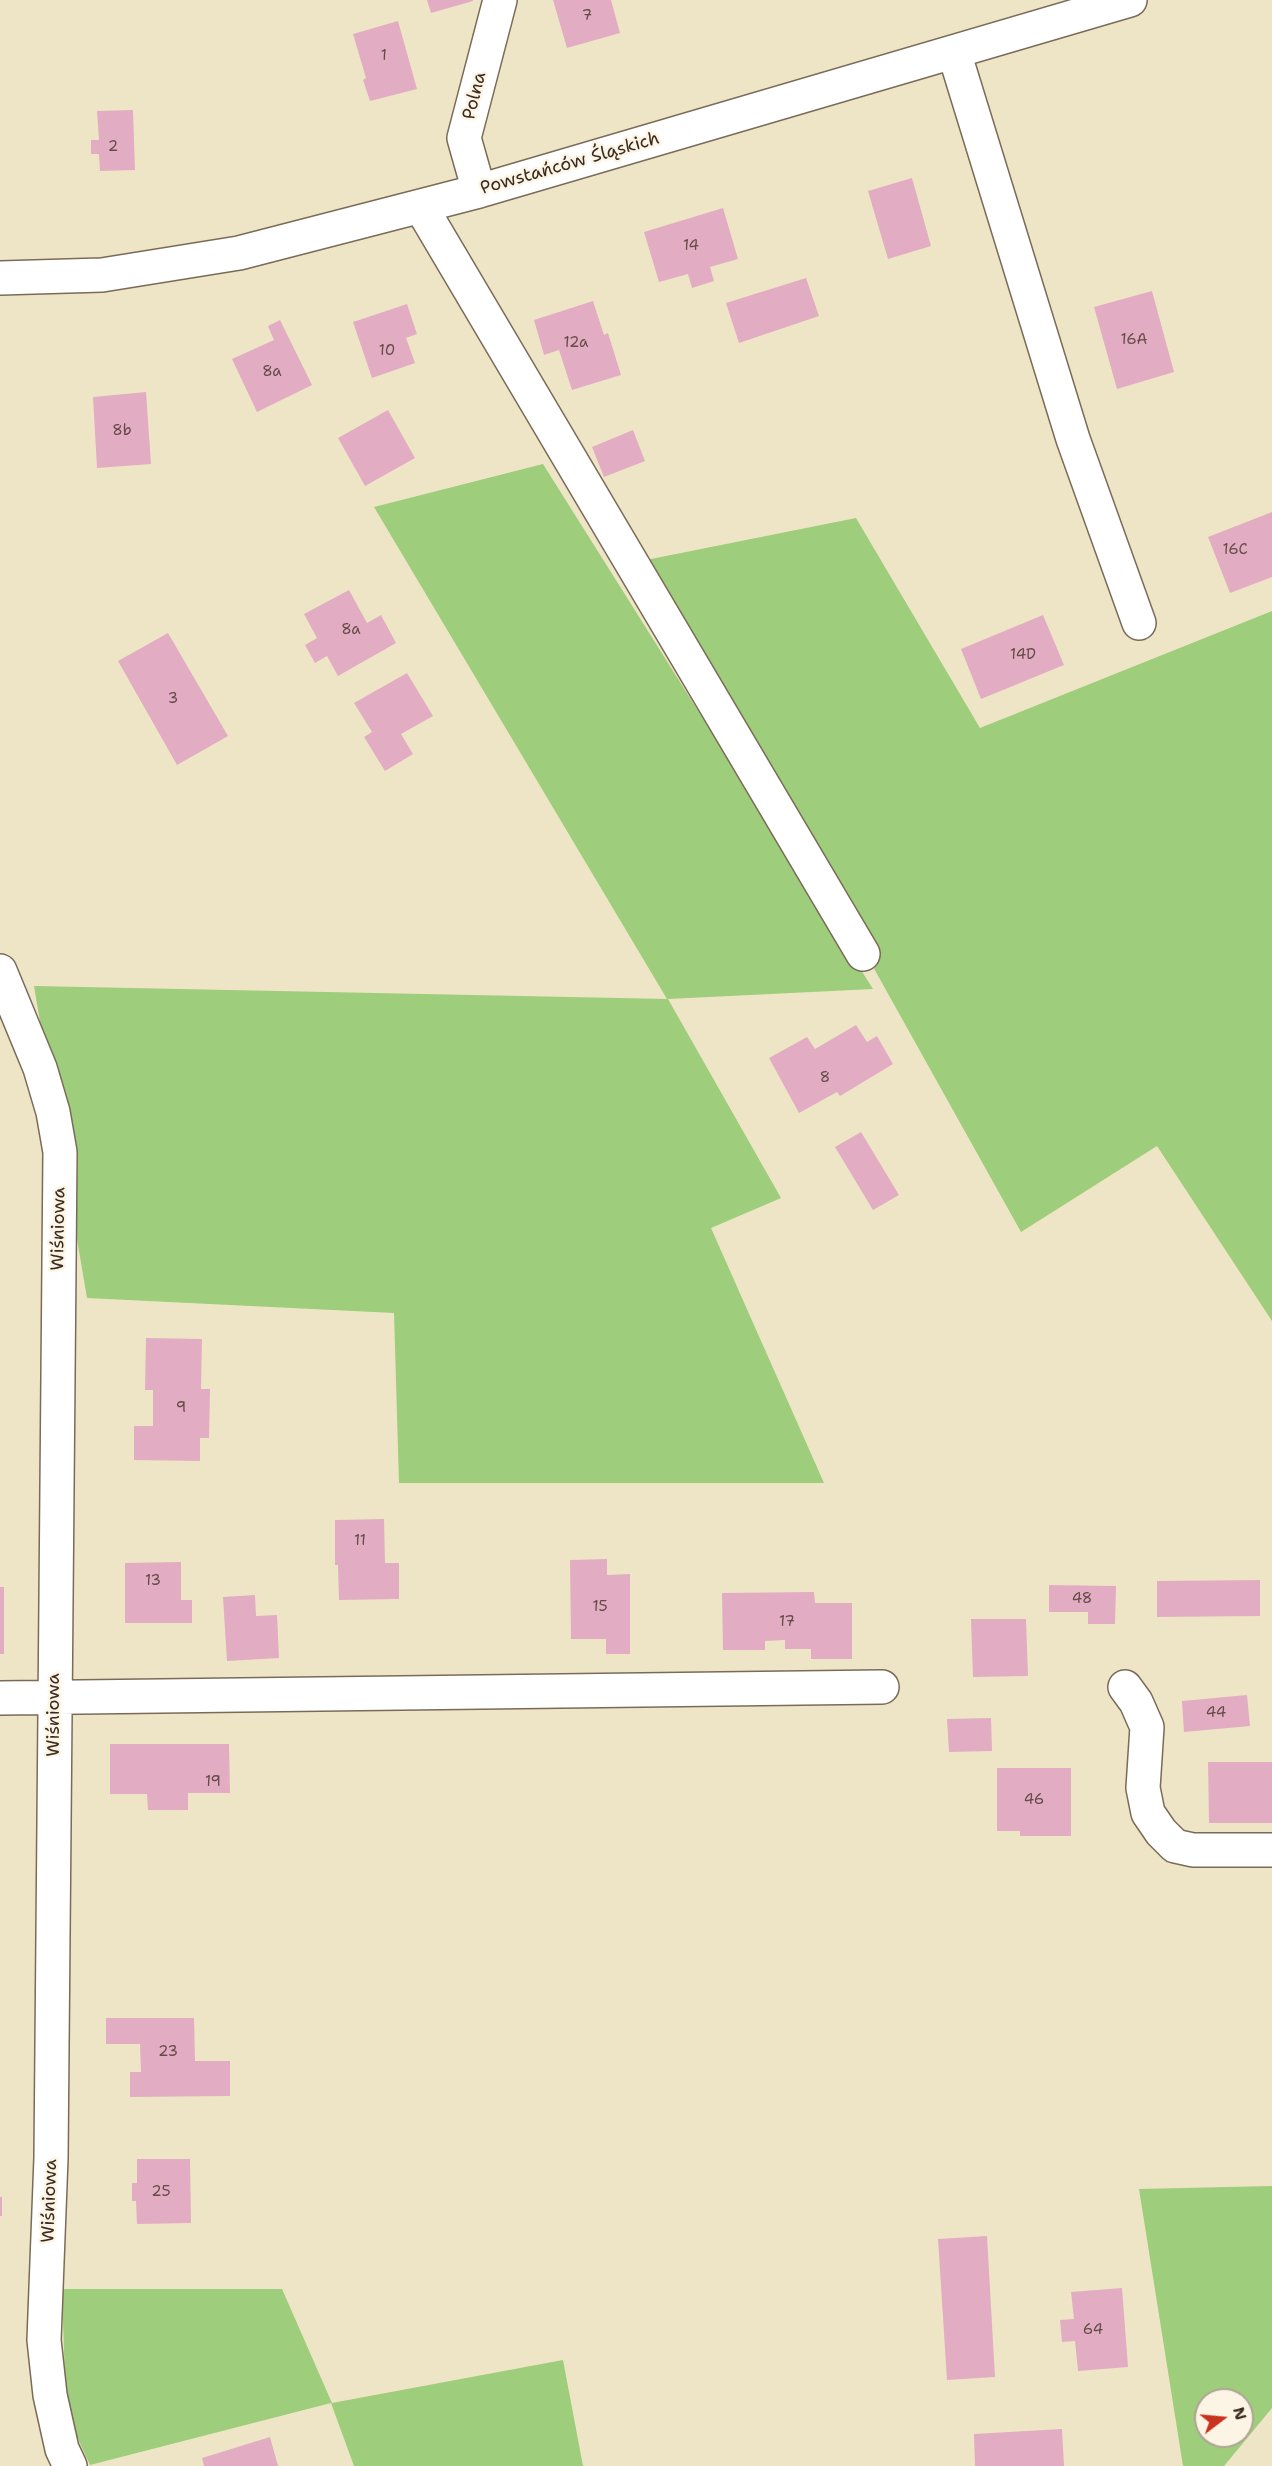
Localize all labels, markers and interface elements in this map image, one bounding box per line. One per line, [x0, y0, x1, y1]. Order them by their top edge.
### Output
house number: 7 [582, 7, 592, 25]
house number: 1 [381, 47, 387, 65]
street label: Polna [459, 70, 491, 122]
street label: Powstańców Śląskich [478, 128, 662, 200]
house number: 2 [108, 138, 118, 156]
house number: 14 [683, 237, 699, 255]
house number: 16A [1121, 331, 1147, 349]
house number: 12a [564, 334, 588, 352]
house number: 10 [379, 342, 395, 360]
house number: 8a [262, 363, 282, 381]
house number: 8b [112, 422, 132, 440]
house number: 16C [1222, 541, 1248, 559]
house number: 8a [341, 621, 361, 639]
house number: 14D [1010, 646, 1036, 664]
house number: 3 [168, 690, 178, 708]
house number: 8 [820, 1069, 830, 1087]
street label: Wiśniowa [47, 1187, 71, 1271]
house number: 9 [176, 1399, 186, 1417]
house number: 11 [354, 1532, 366, 1550]
house number: 13 [145, 1572, 161, 1590]
house number: 48 [1072, 1590, 1092, 1608]
house number: 15 [592, 1598, 608, 1616]
house number: 17 [779, 1613, 795, 1631]
street label: Wiśniowa [43, 1673, 65, 1757]
house number: 44 [1206, 1704, 1226, 1722]
house number: 19 [205, 1773, 221, 1791]
house number: 46 [1024, 1791, 1044, 1809]
house number: 23 [158, 2043, 178, 2061]
street label: Wiśniowa [38, 2159, 62, 2243]
house number: 25 [151, 2183, 171, 2201]
house number: 64 [1083, 2321, 1103, 2339]
north arrow [1194, 2388, 1254, 2448]
text: N [1228, 2404, 1252, 2422]

